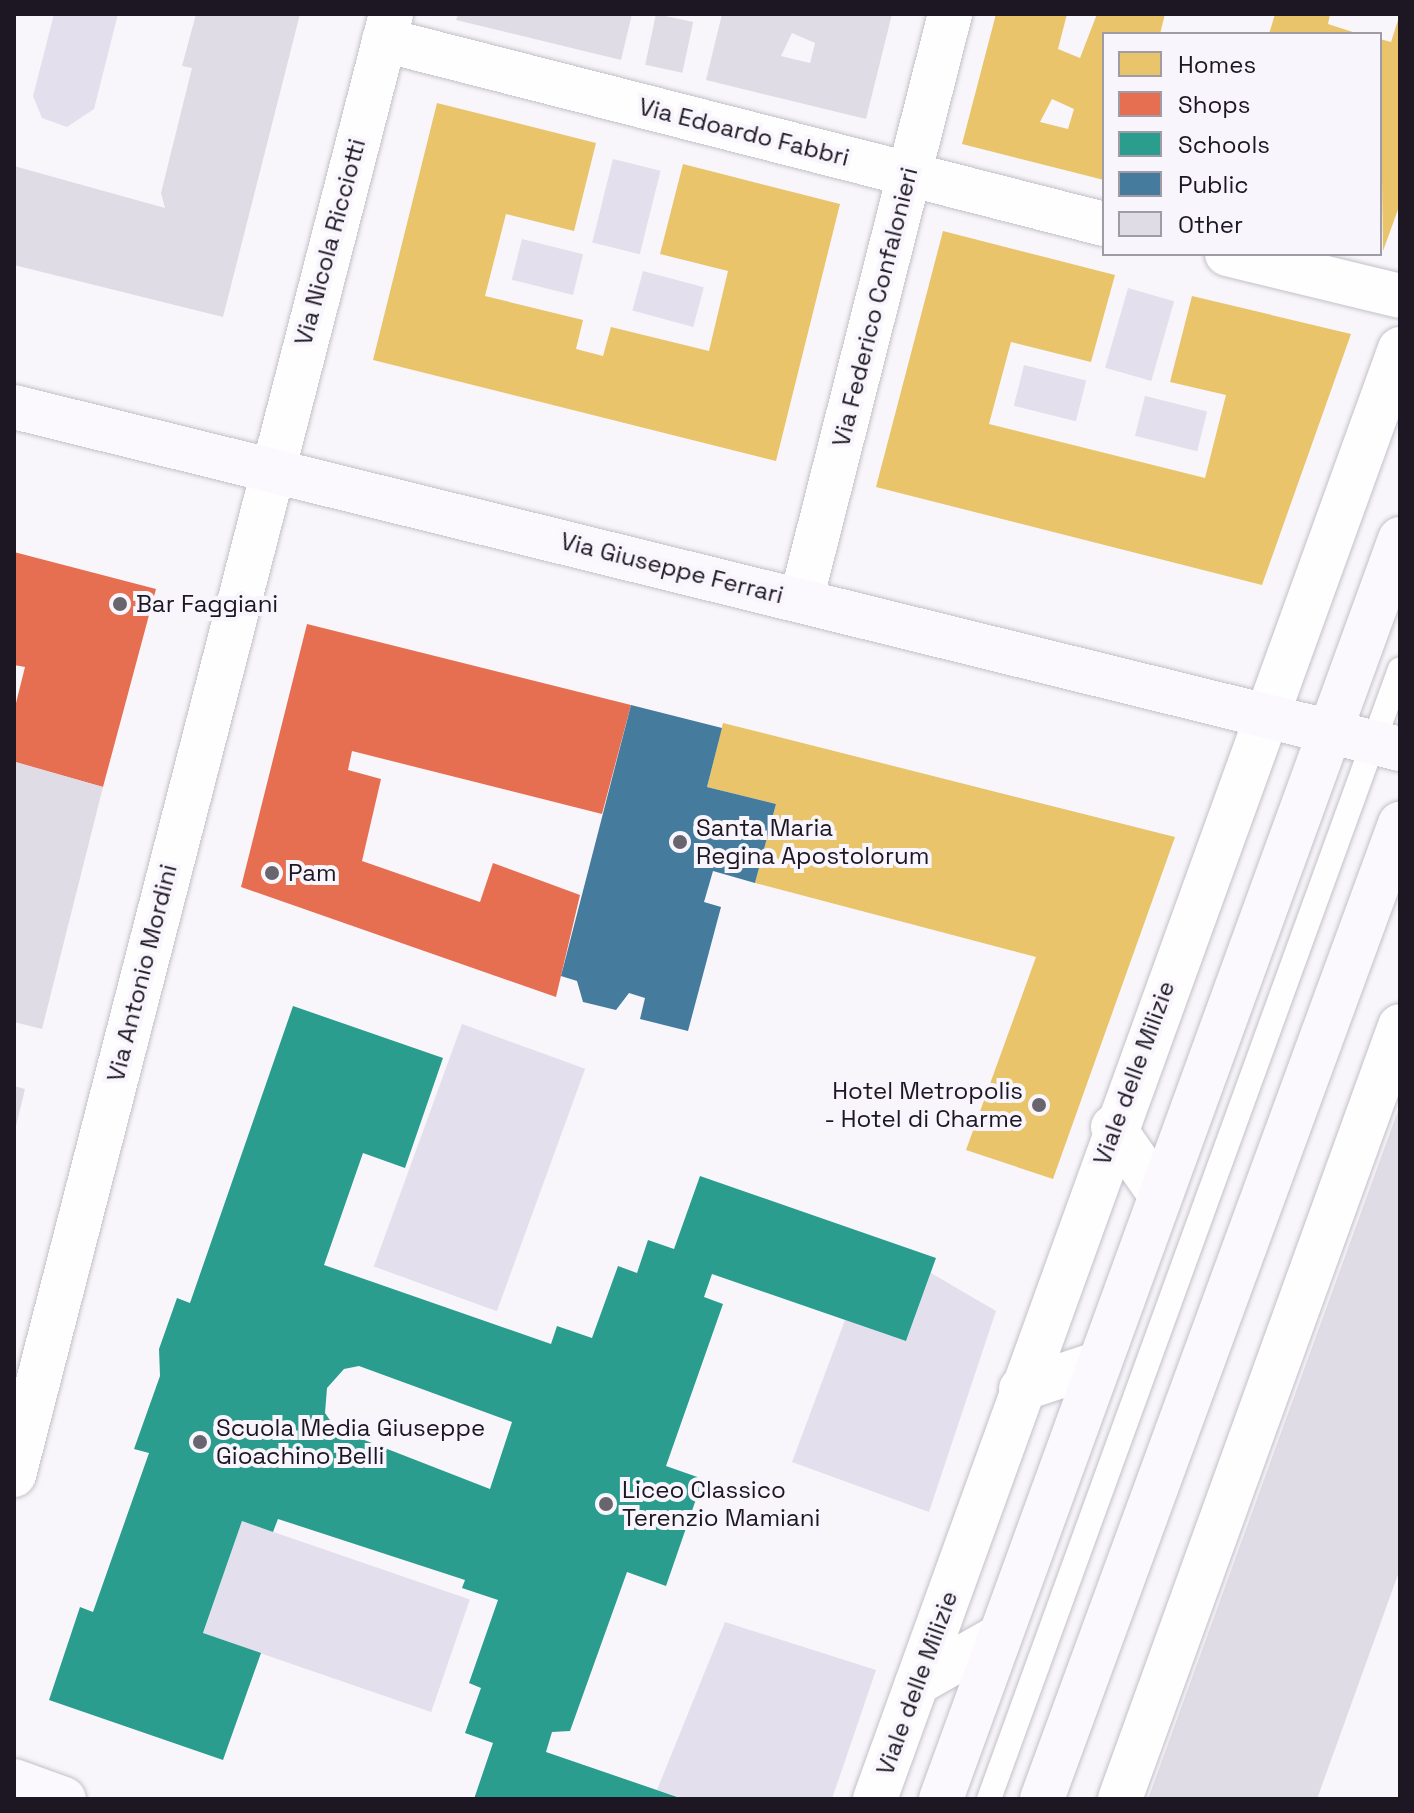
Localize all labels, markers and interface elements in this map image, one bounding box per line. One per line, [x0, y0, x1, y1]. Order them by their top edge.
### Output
legend [1102, 32, 1382, 256]
text: Homes [1178, 49, 1256, 80]
text: Shops [1178, 89, 1250, 120]
street label: Via Edoardo Fabbri [636, 92, 852, 172]
text: Schools [1178, 129, 1270, 160]
street label: Via Nicola Ricciotti [289, 136, 371, 348]
street label: Via Federico Confalonieri [826, 164, 924, 450]
text: Public [1178, 169, 1249, 200]
text: Other [1178, 209, 1243, 240]
street label: Via Giuseppe Ferrari [558, 526, 786, 610]
place label: Bar Faggiani [136, 590, 278, 618]
marker: Bar Faggiani [111, 595, 129, 613]
place label: Santa Maria Regina Apostolorum [696, 814, 930, 870]
marker: Santa Maria Regina Apostolorum [671, 833, 689, 851]
place label: Pam [288, 859, 337, 887]
street label: Via Antonio Mordini [101, 861, 183, 1085]
marker: Pam [263, 864, 281, 882]
street label: Viale delle Milizie [1087, 977, 1181, 1169]
place label: Hotel Metropolis - Hotel di Charme [824, 1077, 1023, 1133]
marker: Hotel Metropolis - Hotel di Charme [1030, 1096, 1048, 1114]
place label: Scuola Media Giuseppe Gioachino Belli [216, 1414, 485, 1470]
marker: Scuola Media Giuseppe Gioachino Belli [191, 1433, 209, 1451]
place label: Liceo Classico Terenzio Mamiani [622, 1476, 820, 1532]
marker: Liceo Classico Terenzio Mamiani [597, 1495, 615, 1513]
street label: Viale delle Milizie [870, 1587, 964, 1779]

